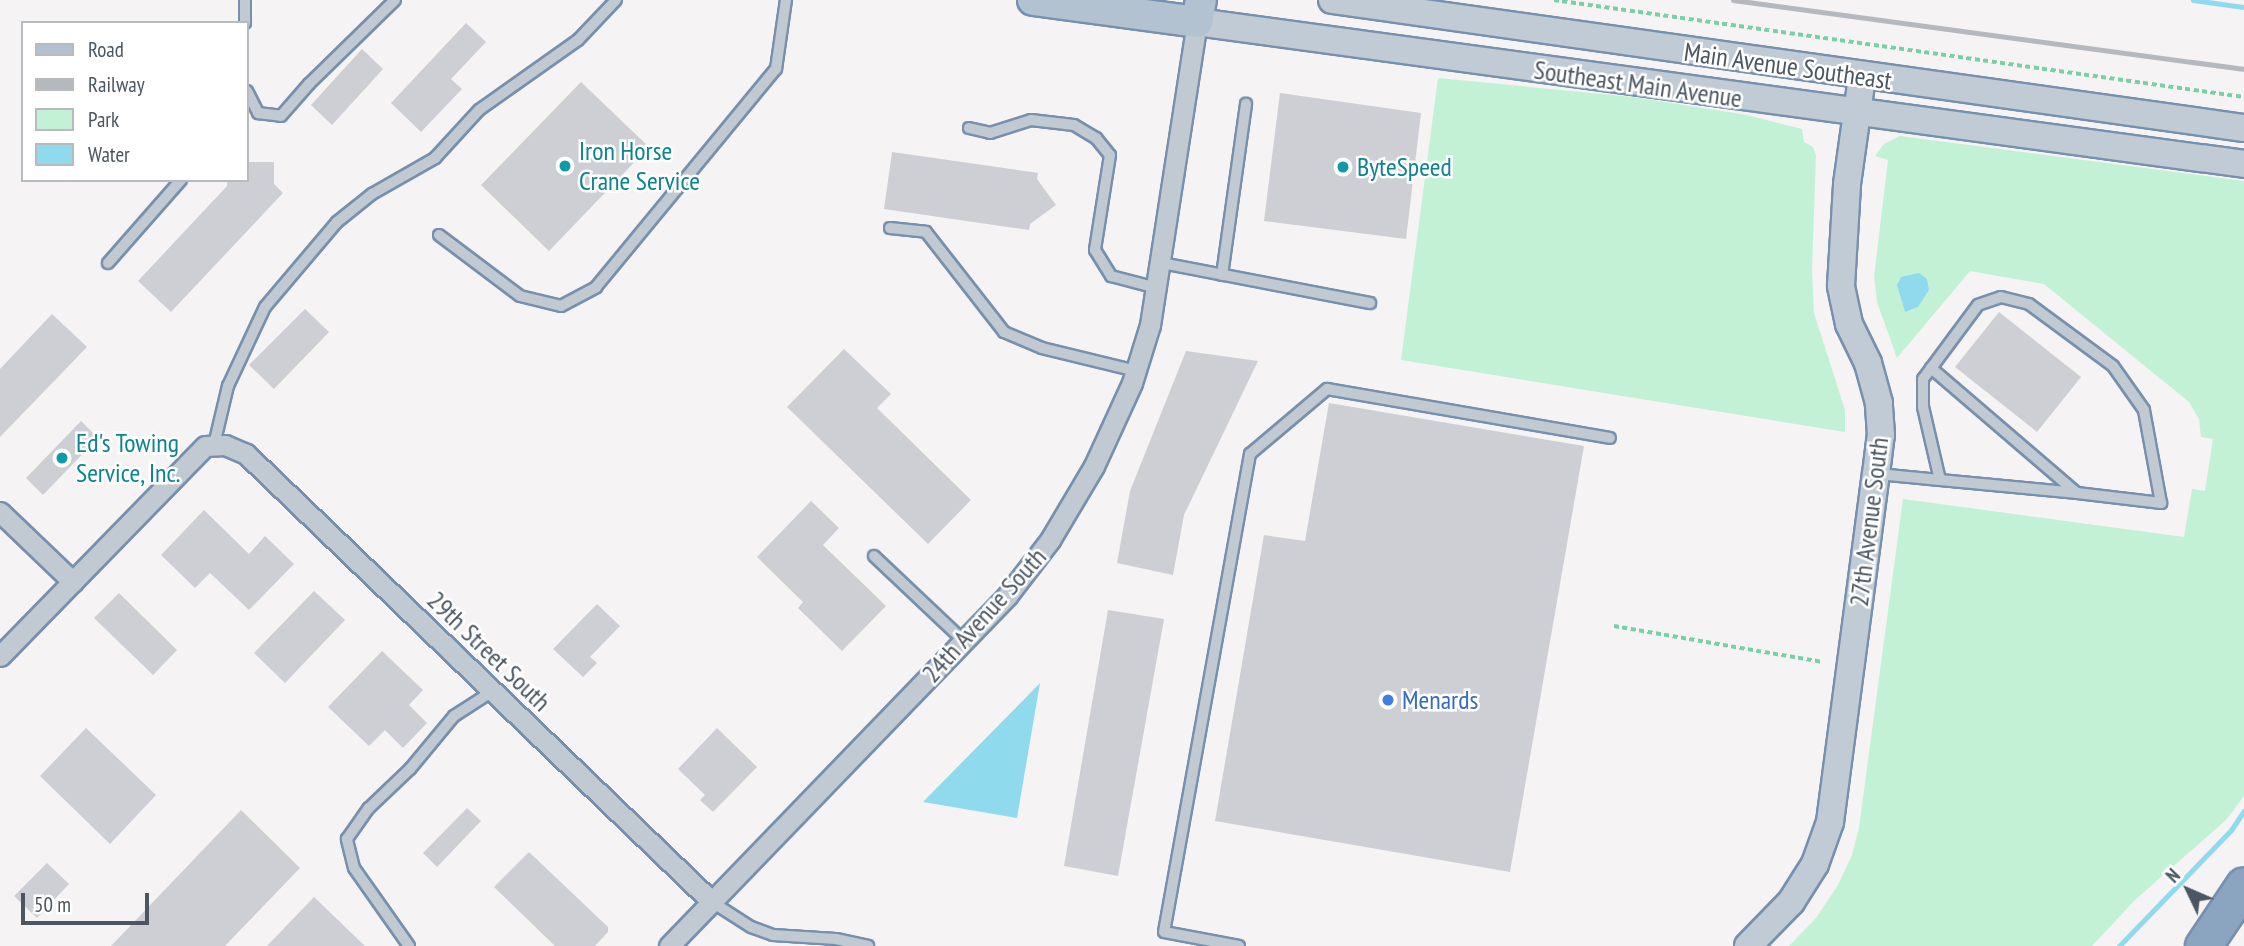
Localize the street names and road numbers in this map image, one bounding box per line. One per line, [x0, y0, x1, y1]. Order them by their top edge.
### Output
street label: Main Avenue Southeast [1682, 36, 1894, 96]
street label: Southeast Main Avenue [1532, 54, 1744, 114]
street label: 27th Avenue South [1843, 435, 1895, 609]
street label: 24th Avenue South [915, 541, 1053, 689]
street label: 29th Street South [421, 585, 557, 717]

